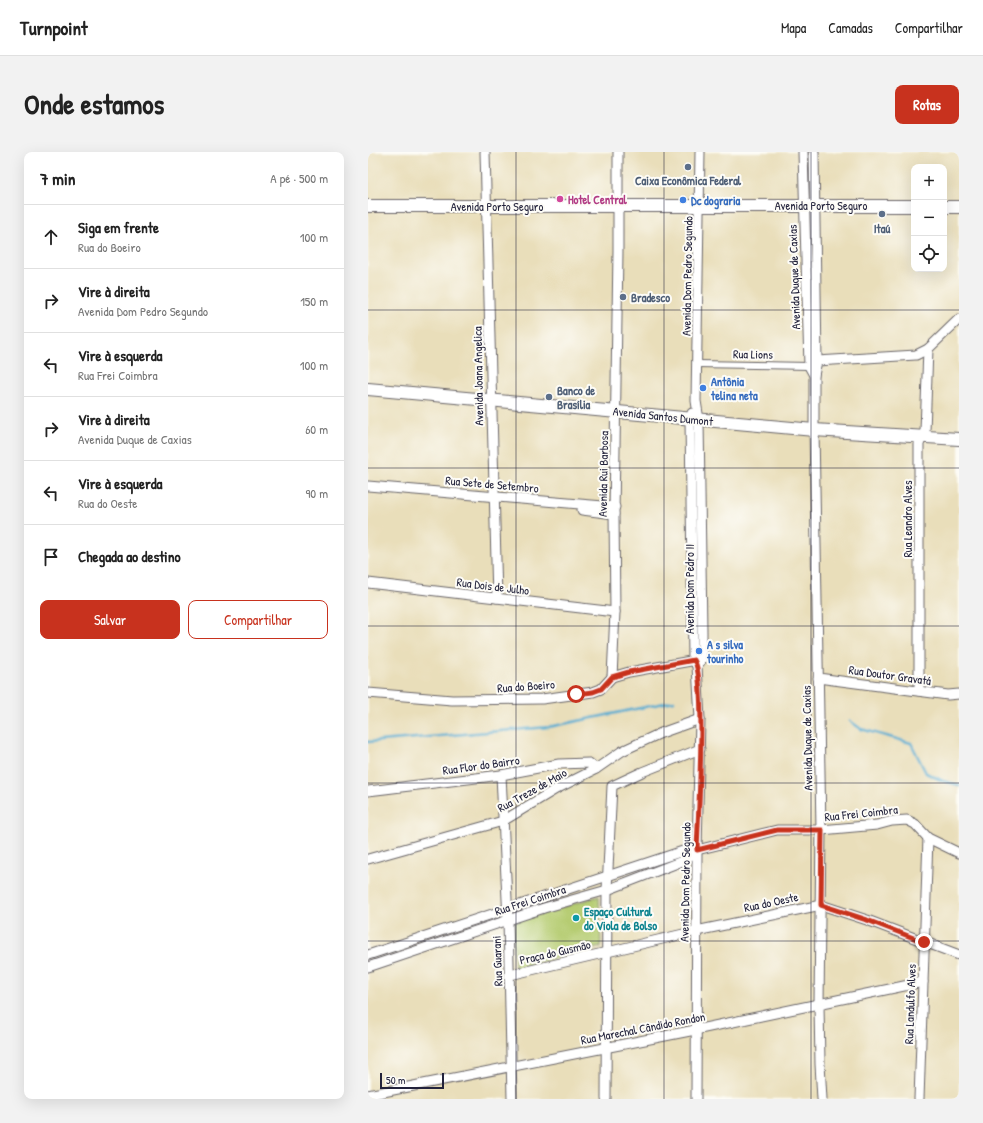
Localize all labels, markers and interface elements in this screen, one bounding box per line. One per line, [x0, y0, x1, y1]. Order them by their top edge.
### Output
text: Turnpoint [20, 15, 88, 41]
text: Mapa [781, 18, 806, 37]
text: Camadas [828, 18, 873, 37]
text: Compartilhar [895, 18, 963, 37]
text: Onde estamos [24, 85, 164, 123]
button: Rotas [895, 85, 959, 124]
marker: Caixa Econômica Federal [683, 162, 693, 172]
map controls [911, 164, 947, 272]
button: + [911, 164, 947, 200]
text: 7 min [40, 167, 75, 190]
text: A pé · 500 m [270, 169, 328, 187]
place label: Caixa Econômica Federal [635, 172, 742, 189]
place label: Hotel Central [568, 191, 628, 208]
place label: Dc dograria [691, 192, 741, 210]
marker: Hotel Central [555, 194, 565, 204]
marker: Dc dograria [678, 195, 688, 205]
street label: Avenida Porto Seguro [775, 197, 867, 214]
street label: Avenida Porto Seguro [451, 198, 543, 215]
button: − [911, 200, 947, 236]
marker: Itaú [877, 209, 887, 219]
street label: Avenida Dom Pedro Segundo [677, 216, 697, 336]
text: Siga em frente [78, 217, 159, 238]
place label: Itaú [874, 220, 890, 237]
street label: Avenida Duque de Caxias [784, 224, 804, 330]
icon: ahead [40, 226, 62, 248]
text: 100 m [300, 228, 328, 246]
button: locate [911, 236, 947, 272]
text: Rua do Boeiro [78, 238, 141, 256]
text: Vire à direita [78, 281, 150, 302]
place label: Bradesco [631, 289, 670, 306]
icon: right [40, 290, 62, 312]
text: 150 m [300, 292, 328, 310]
marker: Bradesco [618, 292, 628, 302]
text: Avenida Dom Pedro Segundo [78, 302, 208, 320]
street label: Avenida Joana Angelica [469, 326, 487, 426]
text: Vire à esquerda [78, 345, 162, 366]
street label: Rua Lions [733, 345, 773, 363]
icon: left [40, 354, 62, 376]
text: 100 m [300, 356, 328, 374]
text: Rua Frei Coimbra [78, 366, 158, 384]
place label: Antônia telina neta [710, 373, 758, 404]
place label: Banco de Brasília [557, 382, 595, 413]
marker: Antônia telina neta [698, 383, 708, 393]
marker: Banco de Brasília [544, 392, 554, 402]
street label: Avenida Santos Dumont [612, 402, 715, 430]
text: Vire à direita [78, 409, 150, 430]
icon: right [40, 418, 62, 440]
text: 60 m [305, 420, 328, 438]
text: Avenida Duque de Caxias [78, 430, 192, 448]
street label: Avenida Rui Barbosa [594, 431, 612, 517]
street label: Rua Sete de Setembro [445, 471, 540, 497]
text: Vire à esquerda [78, 473, 162, 494]
street label: Rua Leandro Alves [899, 480, 916, 558]
icon: left [40, 482, 62, 504]
text: 90 m [306, 484, 328, 502]
text: Rua do Oeste [78, 494, 138, 512]
street label: Avenida Dom Pedro II [681, 544, 698, 634]
icon: arrive [40, 546, 62, 568]
text: Chegada ao destino [78, 546, 181, 567]
street label: Rua Dois de Julho [456, 573, 530, 599]
button: Salvar [40, 600, 180, 639]
button: Compartilhar [188, 600, 328, 639]
place label: A s silva tourinho [706, 636, 744, 667]
marker: A s silva tourinho [694, 646, 704, 656]
street label: Rua Doutor Gravatá [848, 661, 932, 689]
street label: Rua do Boeiro [497, 675, 556, 696]
route start [567, 685, 585, 703]
street label: Avenida Duque de Caxias [798, 685, 816, 791]
street label: Rua Flor do Bairro [441, 751, 521, 779]
street label: Rua Treze de Maio [494, 764, 570, 816]
street label: Rua Frei Coimbra [824, 801, 899, 825]
street label: Avenida Dom Pedro Segundo [675, 822, 695, 942]
street label: Rua Frei Coimbra [492, 880, 568, 919]
street label: Rua do Oeste [742, 888, 800, 916]
place label: Espaço Cultural do Viola de Bolso [584, 903, 657, 934]
marker: Espaço Cultural do Viola de Bolso [571, 913, 581, 923]
route end [915, 933, 933, 951]
street label: Rua Guarani [488, 936, 506, 986]
street label: Praça do Gusmão [518, 936, 592, 968]
street label: Rua Landulfo Alves [900, 963, 920, 1044]
street label: Rua Marechal Cândido Rondon [579, 1008, 707, 1048]
scale bar [380, 1071, 444, 1090]
text: 50 m [386, 1073, 406, 1087]

